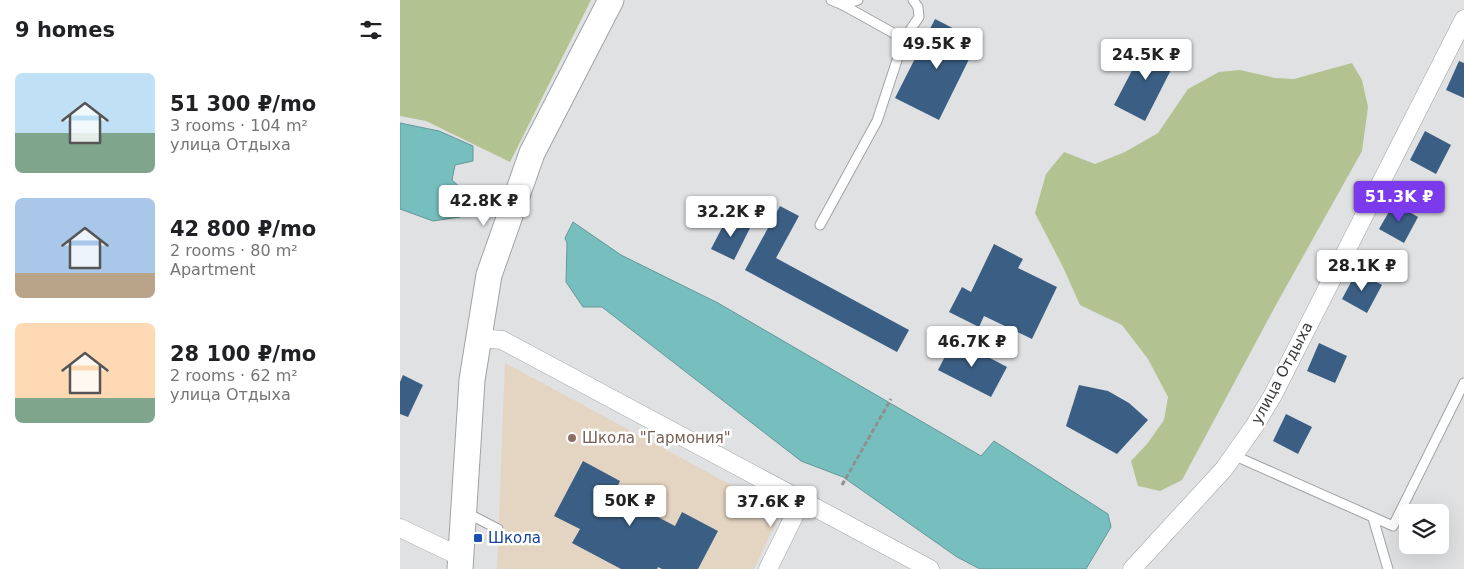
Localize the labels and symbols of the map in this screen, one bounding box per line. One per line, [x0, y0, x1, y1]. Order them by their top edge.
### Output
pin: 49.5K ₽ [891, 28, 983, 70]
pin: 24.5K ₽ [1100, 38, 1192, 81]
pin: 51.3K ₽ [1353, 180, 1445, 223]
pin: 42.8K ₽ [438, 184, 530, 227]
pin: 32.2K ₽ [685, 196, 777, 238]
pin: 28.1K ₽ [1316, 250, 1408, 292]
street label: улица Отдыха [1247, 319, 1317, 427]
pin: 46.7K ₽ [926, 326, 1018, 368]
place label: Школа "Гармония" [582, 429, 731, 447]
marker: Школа "Гармония" [566, 432, 578, 444]
pin: 50K ₽ [595, 484, 665, 527]
pin: 37.6K ₽ [725, 486, 817, 528]
place label: Школа [488, 529, 541, 547]
marker: Школа [472, 532, 484, 544]

